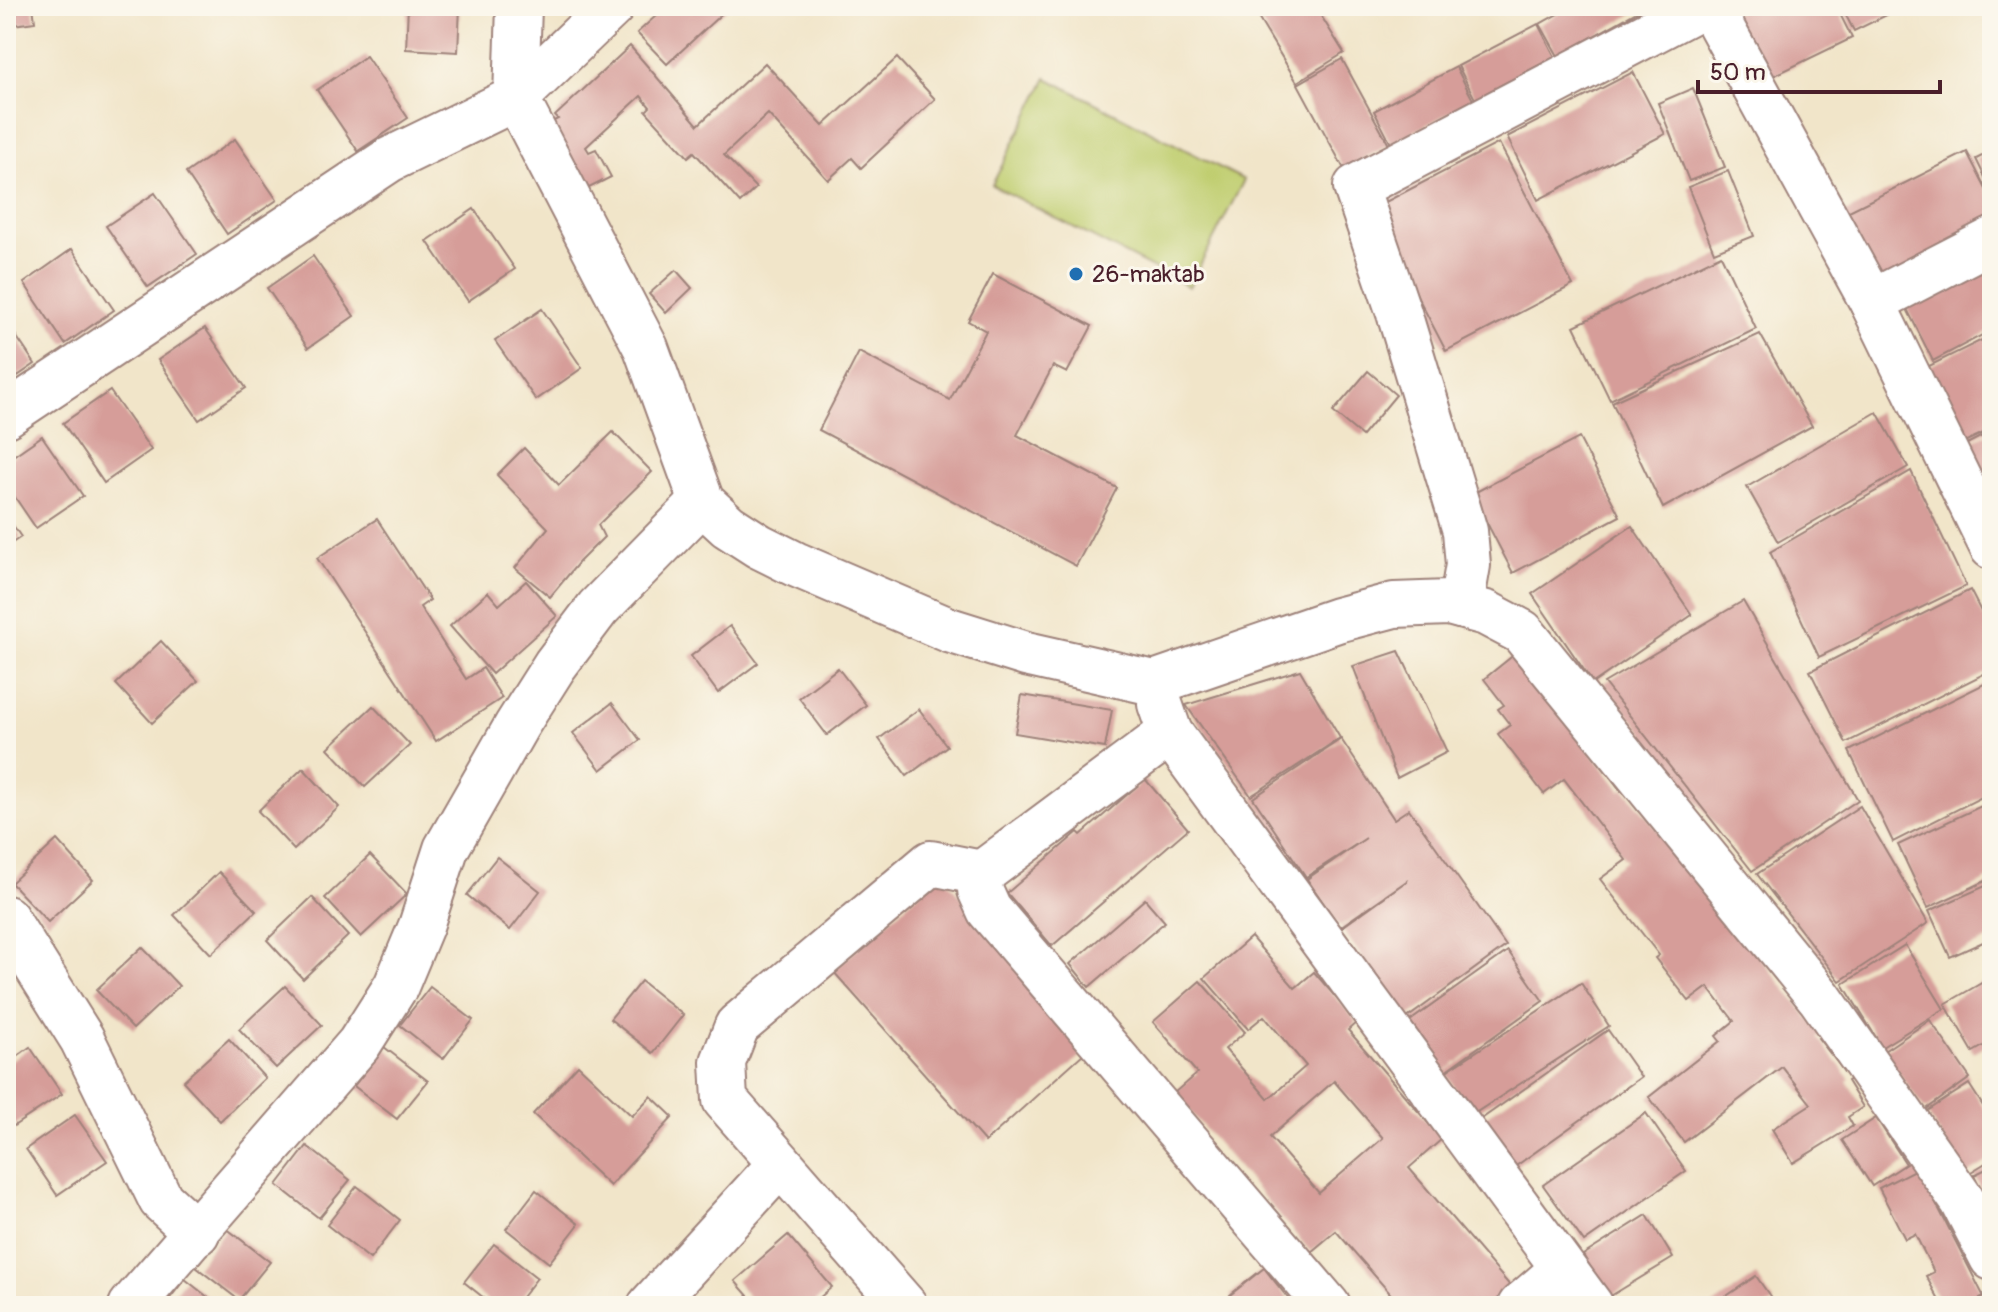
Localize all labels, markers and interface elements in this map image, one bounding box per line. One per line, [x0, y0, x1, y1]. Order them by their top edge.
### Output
scale bar [1698, 44, 1940, 94]
text: 50 m [1710, 58, 1766, 87]
place label: 26-maktab [1092, 260, 1205, 289]
marker: 26-maktab [1067, 265, 1085, 283]

